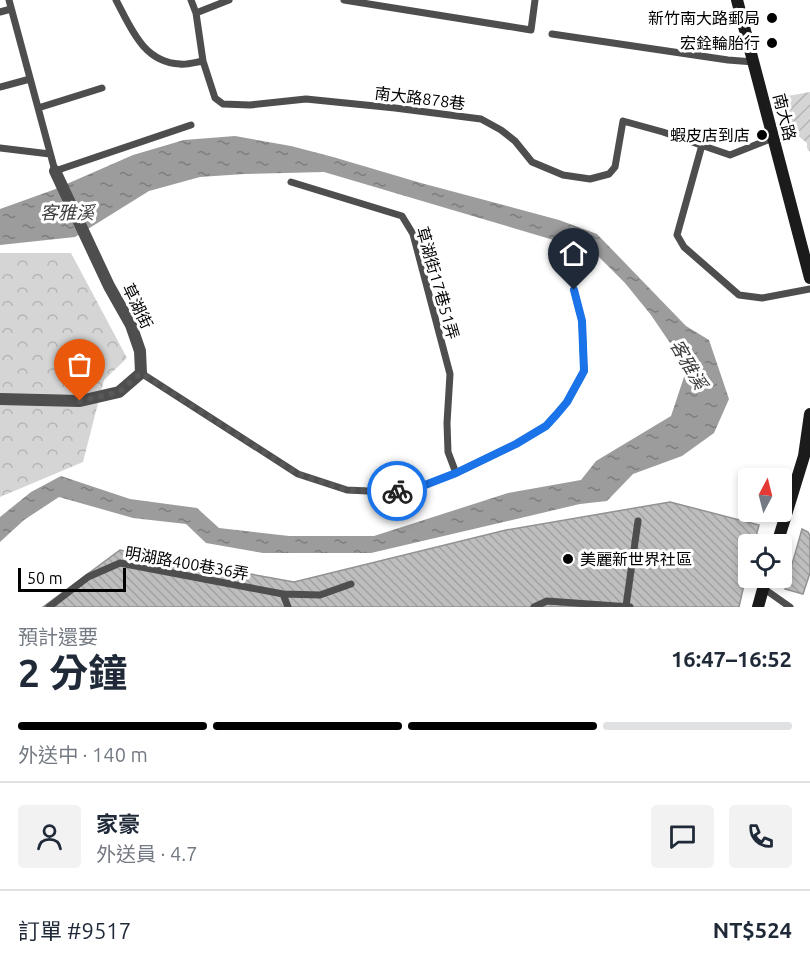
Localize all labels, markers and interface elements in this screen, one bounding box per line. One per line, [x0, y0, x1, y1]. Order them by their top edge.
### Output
place label: 新竹南大路郵局 [648, 9, 760, 27]
marker: 新竹南大路郵局 [765, 11, 779, 25]
place label: 宏銓輪胎行 [680, 34, 760, 52]
marker: 宏銓輪胎行 [765, 36, 779, 50]
street label: 南大路878巷 [374, 84, 466, 112]
street label: 南大路 [770, 92, 800, 142]
place label: 蝦皮店到店 [670, 126, 750, 144]
marker: 蝦皮店到店 [755, 128, 769, 142]
water label: 客雅溪 [40, 202, 97, 222]
street label: 草湖街17巷51弄 [413, 225, 463, 341]
pin [548, 228, 599, 290]
icon: home [557, 237, 590, 270]
street label: 草湖街 [119, 280, 157, 332]
water label: 客雅溪 [667, 336, 713, 395]
pin [54, 339, 105, 401]
icon: bag [63, 348, 96, 381]
courier [367, 461, 427, 521]
north arrow [738, 468, 792, 522]
map controls [738, 468, 792, 588]
icon: bike [381, 475, 414, 508]
button: locate [738, 534, 792, 588]
street label: 明湖路400巷36弄 [124, 543, 250, 583]
place label: 美麗新世界社區 [580, 550, 692, 568]
marker: 美麗新世界社區 [561, 552, 575, 566]
scale bar [18, 565, 126, 592]
text: 50 m [27, 569, 63, 587]
text: 預計還要 [18, 625, 98, 648]
text: 16:47–16:52 [671, 646, 792, 671]
text: 2 分鐘 [18, 651, 127, 694]
text: 外送中 · 140 m [18, 743, 148, 766]
button: person [18, 805, 81, 868]
button: chat [651, 805, 714, 868]
button: phone [729, 805, 792, 868]
text: 家豪 [96, 811, 140, 836]
text: 外送員 · 4.7 [96, 842, 198, 865]
text: NT$524 [713, 917, 792, 942]
text: 訂單 #9517 [18, 918, 131, 943]

